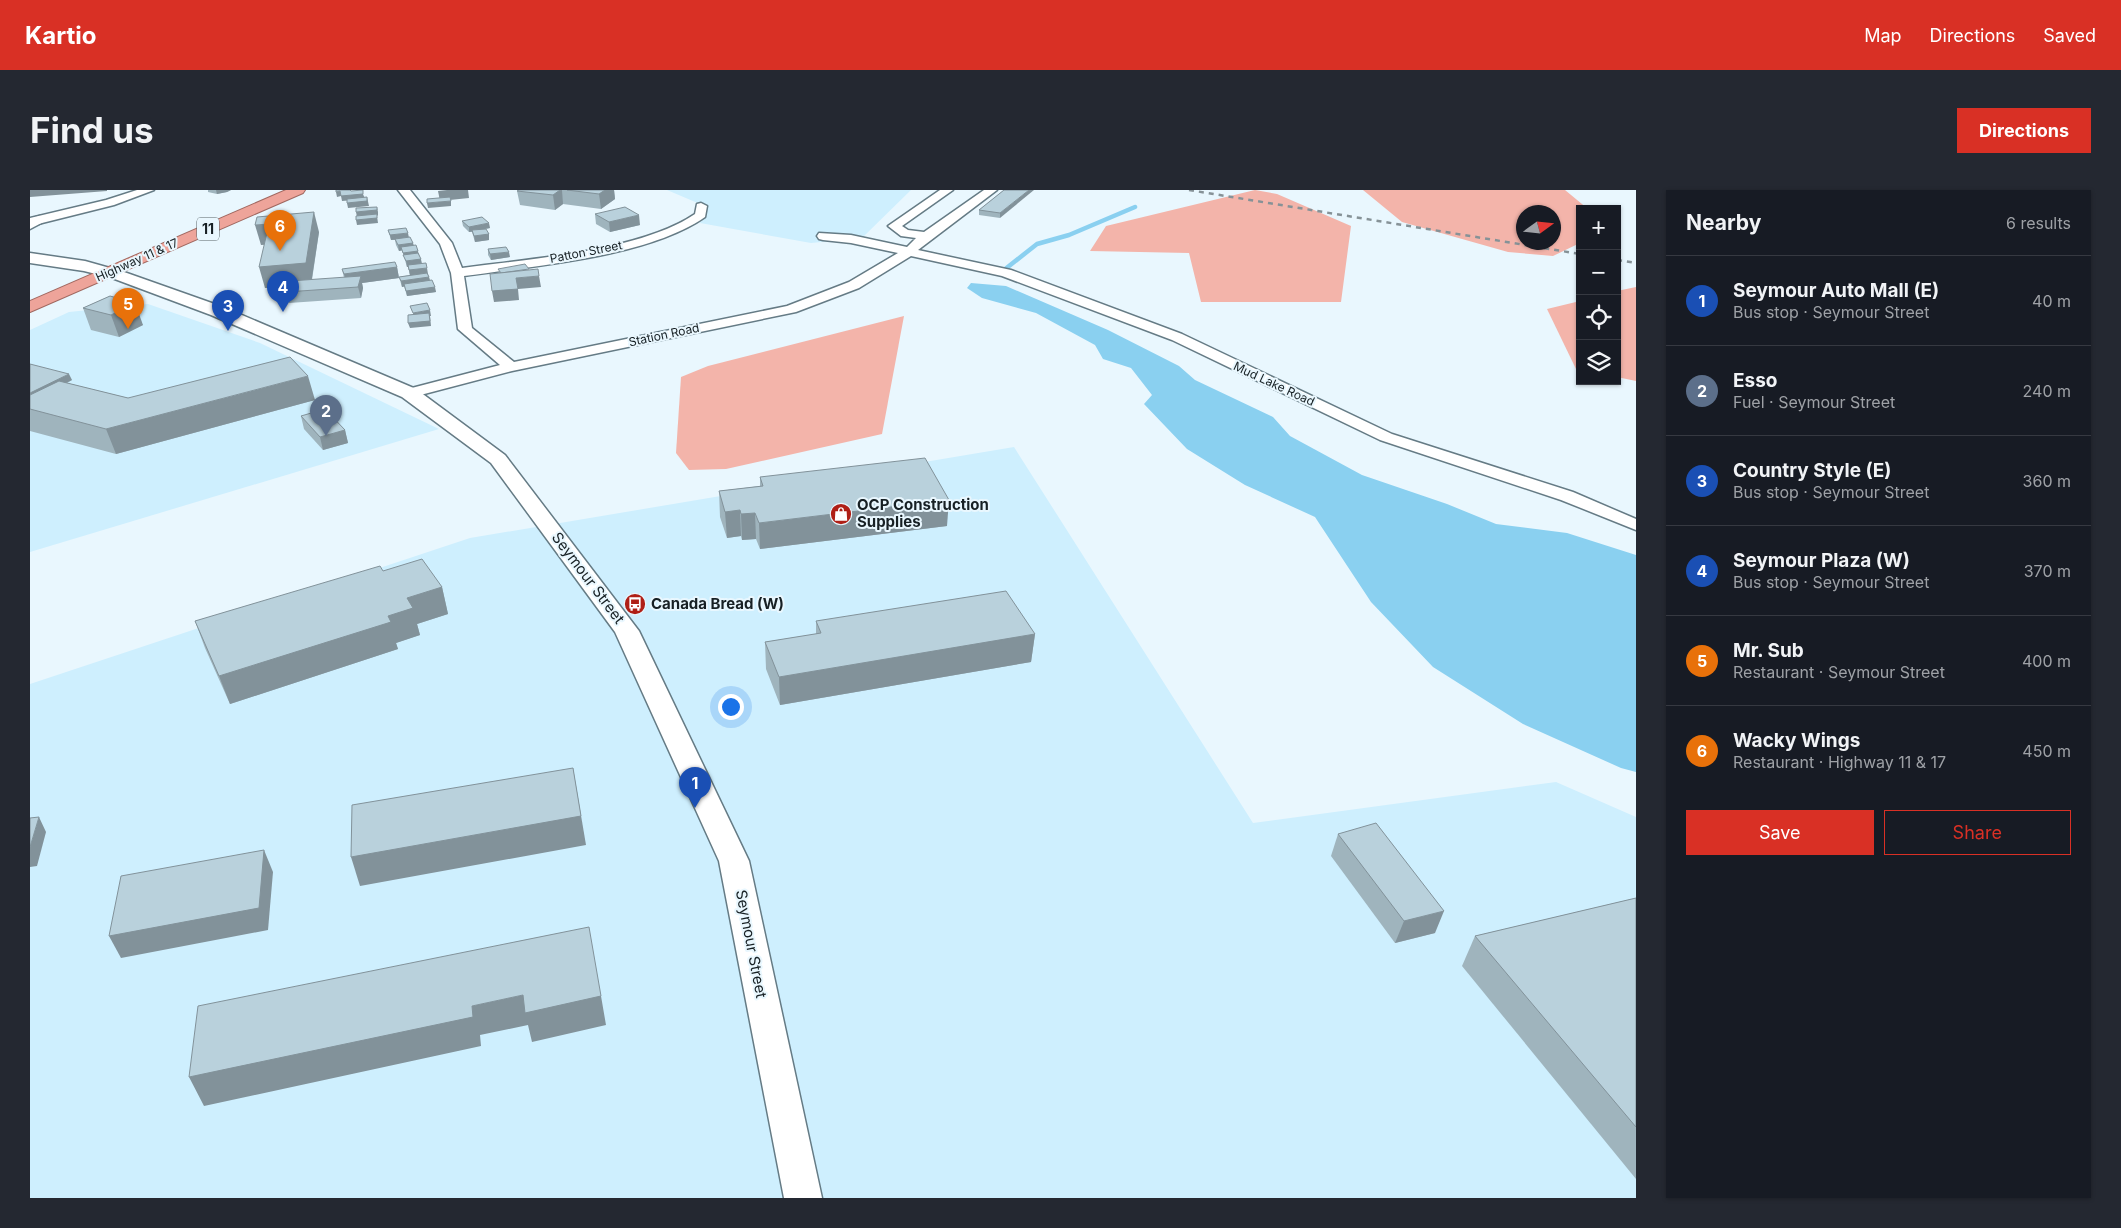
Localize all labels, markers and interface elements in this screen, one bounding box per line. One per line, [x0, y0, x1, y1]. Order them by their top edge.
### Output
text: Kartio [25, 21, 96, 50]
text: Map [1864, 25, 1902, 46]
text: Directions [1930, 25, 2015, 46]
text: Saved [2043, 25, 2096, 46]
button: Directions [1957, 108, 2091, 153]
text: Find us [30, 109, 154, 151]
north arrow [1516, 205, 1561, 250]
map controls [1576, 205, 1621, 385]
button: + [1576, 205, 1621, 250]
pin: 6 [264, 210, 296, 251]
text: Nearby [1686, 210, 1761, 235]
text: 6 results [2006, 213, 2071, 233]
road number: 11 [197, 218, 219, 240]
street label: Highway 11 & 17 [93, 235, 181, 284]
street label: Patton Street [548, 237, 623, 266]
button: − [1576, 250, 1621, 295]
pin: 4 [267, 271, 299, 312]
text: Seymour Auto Mall (E) [1733, 279, 1939, 302]
pin: 5 [112, 288, 144, 329]
pin: 3 [212, 290, 244, 331]
text: 1 [1699, 291, 1705, 311]
text: 40 m [2032, 291, 2071, 311]
button: locate [1576, 295, 1621, 340]
text: Bus stop · Seymour Street [1733, 302, 1929, 322]
street label: Station Road [627, 320, 701, 349]
button: layers [1576, 340, 1621, 385]
street label: Mud Lake Road [1231, 358, 1317, 409]
text: Esso [1733, 369, 1777, 392]
text: 2 [1697, 381, 1707, 401]
text: 240 m [2023, 381, 2071, 401]
text: Fuel · Seymour Street [1733, 392, 1895, 412]
pin: 2 [310, 395, 342, 436]
text: Country Style (E) [1733, 459, 1891, 482]
text: 3 [1697, 471, 1707, 491]
text: 360 m [2023, 471, 2071, 491]
text: Bus stop · Seymour Street [1733, 482, 1929, 502]
place label: OCP Construction Supplies [857, 495, 989, 531]
shop icon: OCP Construction Supplies [829, 502, 853, 526]
street label: Seymour Street [548, 528, 629, 627]
text: Seymour Plaza (W) [1733, 549, 1910, 572]
text: 4 [1697, 561, 1707, 581]
text: 370 m [2024, 561, 2071, 581]
text: Bus stop · Seymour Street [1733, 572, 1929, 592]
bus stop icon: Canada Bread (W) [623, 592, 647, 616]
place label: Canada Bread (W) [651, 594, 784, 613]
text: Mr. Sub [1733, 639, 1804, 662]
text: 5 [1697, 651, 1707, 671]
text: 400 m [2022, 651, 2071, 671]
text: Restaurant · Seymour Street [1733, 662, 1945, 682]
your location [718, 694, 744, 720]
text: Wacky Wings [1733, 729, 1860, 752]
text: 6 [1697, 741, 1707, 761]
text: 450 m [2022, 741, 2071, 761]
text: Restaurant · Highway 11 & 17 [1733, 752, 1946, 772]
pin: 1 [679, 767, 711, 808]
button: Save [1686, 810, 1874, 855]
button: Share [1884, 810, 2071, 855]
street label: Seymour Street [732, 888, 771, 1000]

